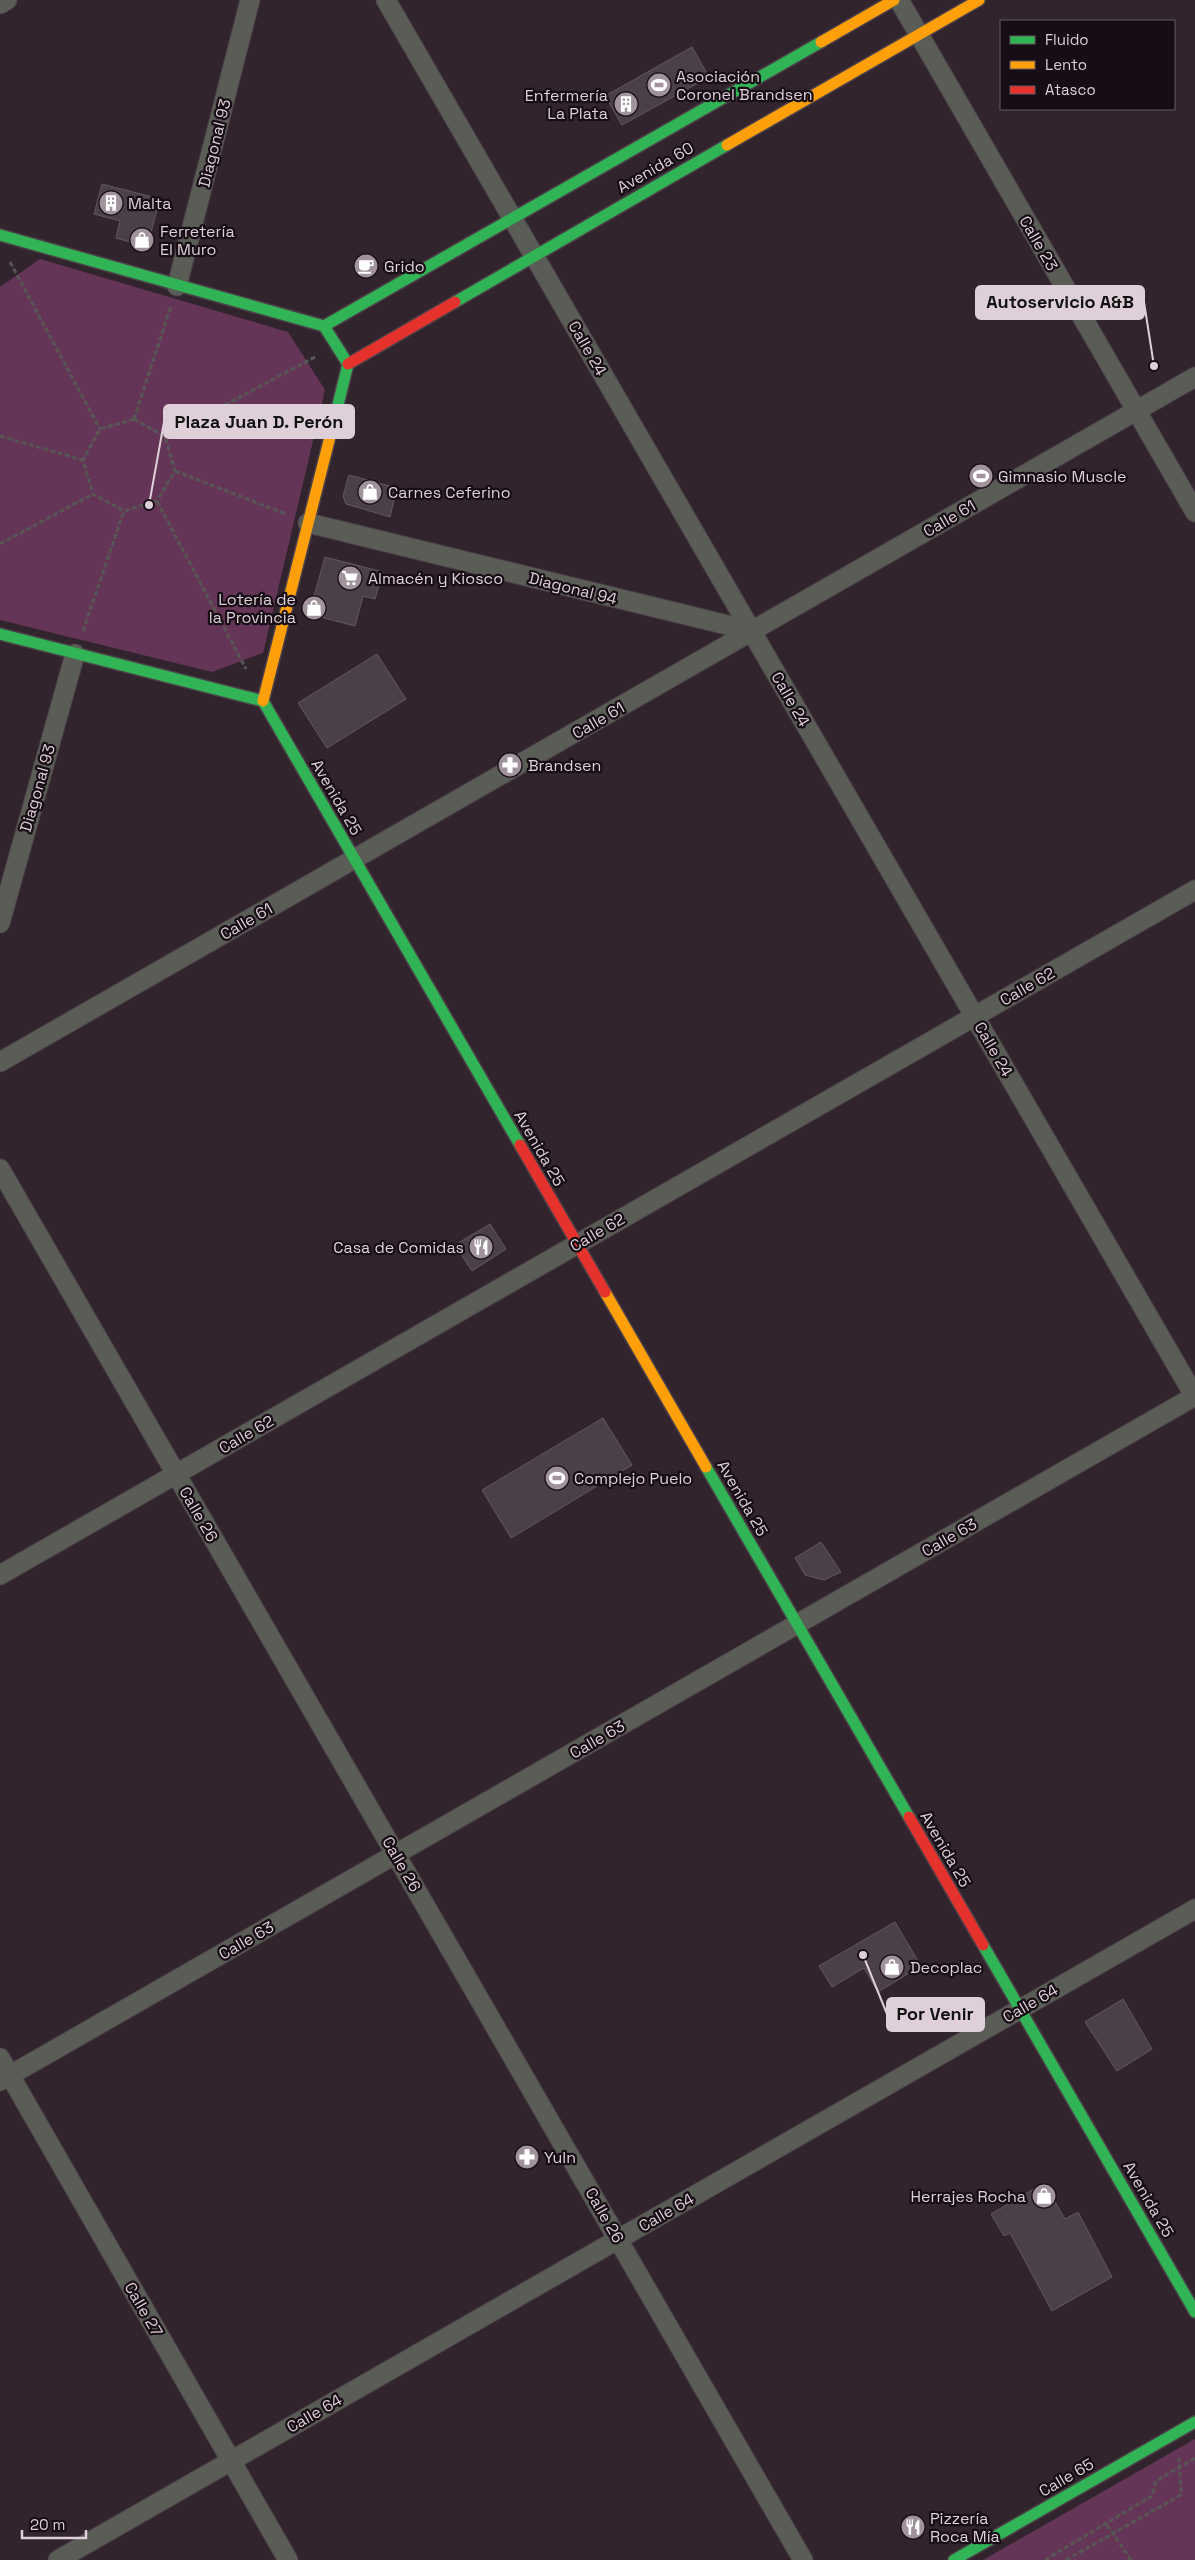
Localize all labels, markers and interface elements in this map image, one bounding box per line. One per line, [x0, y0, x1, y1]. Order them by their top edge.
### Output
legend [1000, 20, 1175, 110]
text: Fluido [1045, 30, 1089, 49]
text: Lento [1045, 55, 1087, 74]
place label: Asociación Coronel Brandsen [676, 66, 812, 105]
sports icon: Asociación Coronel Brandsen [646, 72, 672, 98]
text: Atasco [1045, 80, 1096, 99]
place label: Enfermería La Plata [525, 85, 608, 124]
building icon: Enfermería La Plata [613, 91, 639, 117]
street label: Diagonal 93 [193, 97, 236, 189]
street label: Avenida 60 [613, 137, 697, 198]
building icon: Malta [98, 190, 124, 216]
place label: Malta [128, 193, 171, 214]
street label: Calle 23 [1014, 212, 1063, 275]
place label: Ferretería El Muro [160, 221, 235, 260]
shop icon: Ferretería El Muro [129, 227, 155, 253]
cafe icon: Grido [353, 253, 379, 279]
place label: Grido [384, 256, 425, 277]
callout: Autoservicio A&B [976, 286, 1144, 319]
text: Autoservicio A&B [986, 290, 1134, 313]
street label: Calle 24 [563, 317, 612, 380]
callout: Plaza Juan D. Perón [164, 405, 354, 438]
text: Plaza Juan D. Perón [175, 410, 343, 433]
sports icon: Gimnasio Muscle [968, 463, 994, 489]
place label: Gimnasio Muscle [998, 466, 1127, 487]
shop icon: Carnes Ceferino [357, 479, 383, 505]
place label: Carnes Ceferino [388, 482, 511, 503]
street label: Calle 61 [919, 495, 979, 542]
supermarket icon: Almacén y Kiosco [337, 565, 363, 591]
street label: Diagonal 94 [526, 567, 619, 610]
place label: Almacén y Kiosco [368, 568, 503, 589]
place label: Lotería de la Provincia [209, 589, 296, 628]
shop icon: Lotería de la Provincia [301, 595, 327, 621]
street label: Calle 24 [766, 668, 815, 731]
street label: Calle 61 [568, 697, 628, 744]
street label: Diagonal 93 [15, 742, 60, 834]
pharmacy icon: Brandsen [497, 752, 523, 778]
place label: Brandsen [528, 755, 601, 776]
street label: Avenida 25 [306, 756, 367, 839]
street label: Calle 61 [216, 898, 276, 945]
street label: Calle 62 [996, 962, 1059, 1011]
street label: Calle 24 [969, 1018, 1018, 1081]
street label: Avenida 25 [509, 1107, 570, 1190]
street label: Calle 62 [566, 1208, 629, 1257]
restaurant icon: Casa de Comidas [468, 1234, 494, 1260]
place label: Casa de Comidas [333, 1237, 464, 1258]
street label: Calle 62 [215, 1410, 278, 1459]
street label: Avenida 25 [712, 1457, 773, 1540]
sports icon: Complejo Puelo [544, 1465, 570, 1491]
place label: Complejo Puelo [574, 1468, 692, 1489]
street label: Calle 26 [174, 1483, 223, 1546]
street label: Calle 63 [918, 1513, 981, 1562]
street label: Calle 63 [566, 1715, 629, 1764]
street label: Avenida 25 [915, 1808, 976, 1891]
street label: Calle 26 [377, 1833, 426, 1896]
street label: Calle 63 [215, 1916, 278, 1965]
shop icon: Decoplac [879, 1954, 905, 1980]
place label: Decoplac [910, 1957, 982, 1978]
street label: Calle 64 [999, 1979, 1062, 2028]
callout: Por Venir [887, 1998, 984, 2031]
text: Por Venir [896, 2002, 974, 2025]
pharmacy icon: Yuln [514, 2144, 540, 2170]
place label: Yuln [544, 2147, 576, 2168]
street label: Avenida 25 [1118, 2158, 1179, 2241]
shop icon: Herrajes Rocha [1031, 2183, 1057, 2209]
street label: Calle 26 [580, 2184, 629, 2247]
place label: Herrajes Rocha [911, 2186, 1026, 2207]
street label: Calle 64 [635, 2188, 698, 2237]
street label: Calle 27 [120, 2278, 168, 2340]
street label: Calle 64 [283, 2389, 346, 2438]
street label: Calle 65 [1035, 2453, 1098, 2502]
scale bar [22, 2508, 86, 2540]
place label: Pizzería Roca Mía [930, 2508, 1000, 2547]
restaurant icon: Pizzería Roca Mía [900, 2514, 926, 2540]
text: 20 m [30, 2515, 65, 2534]

